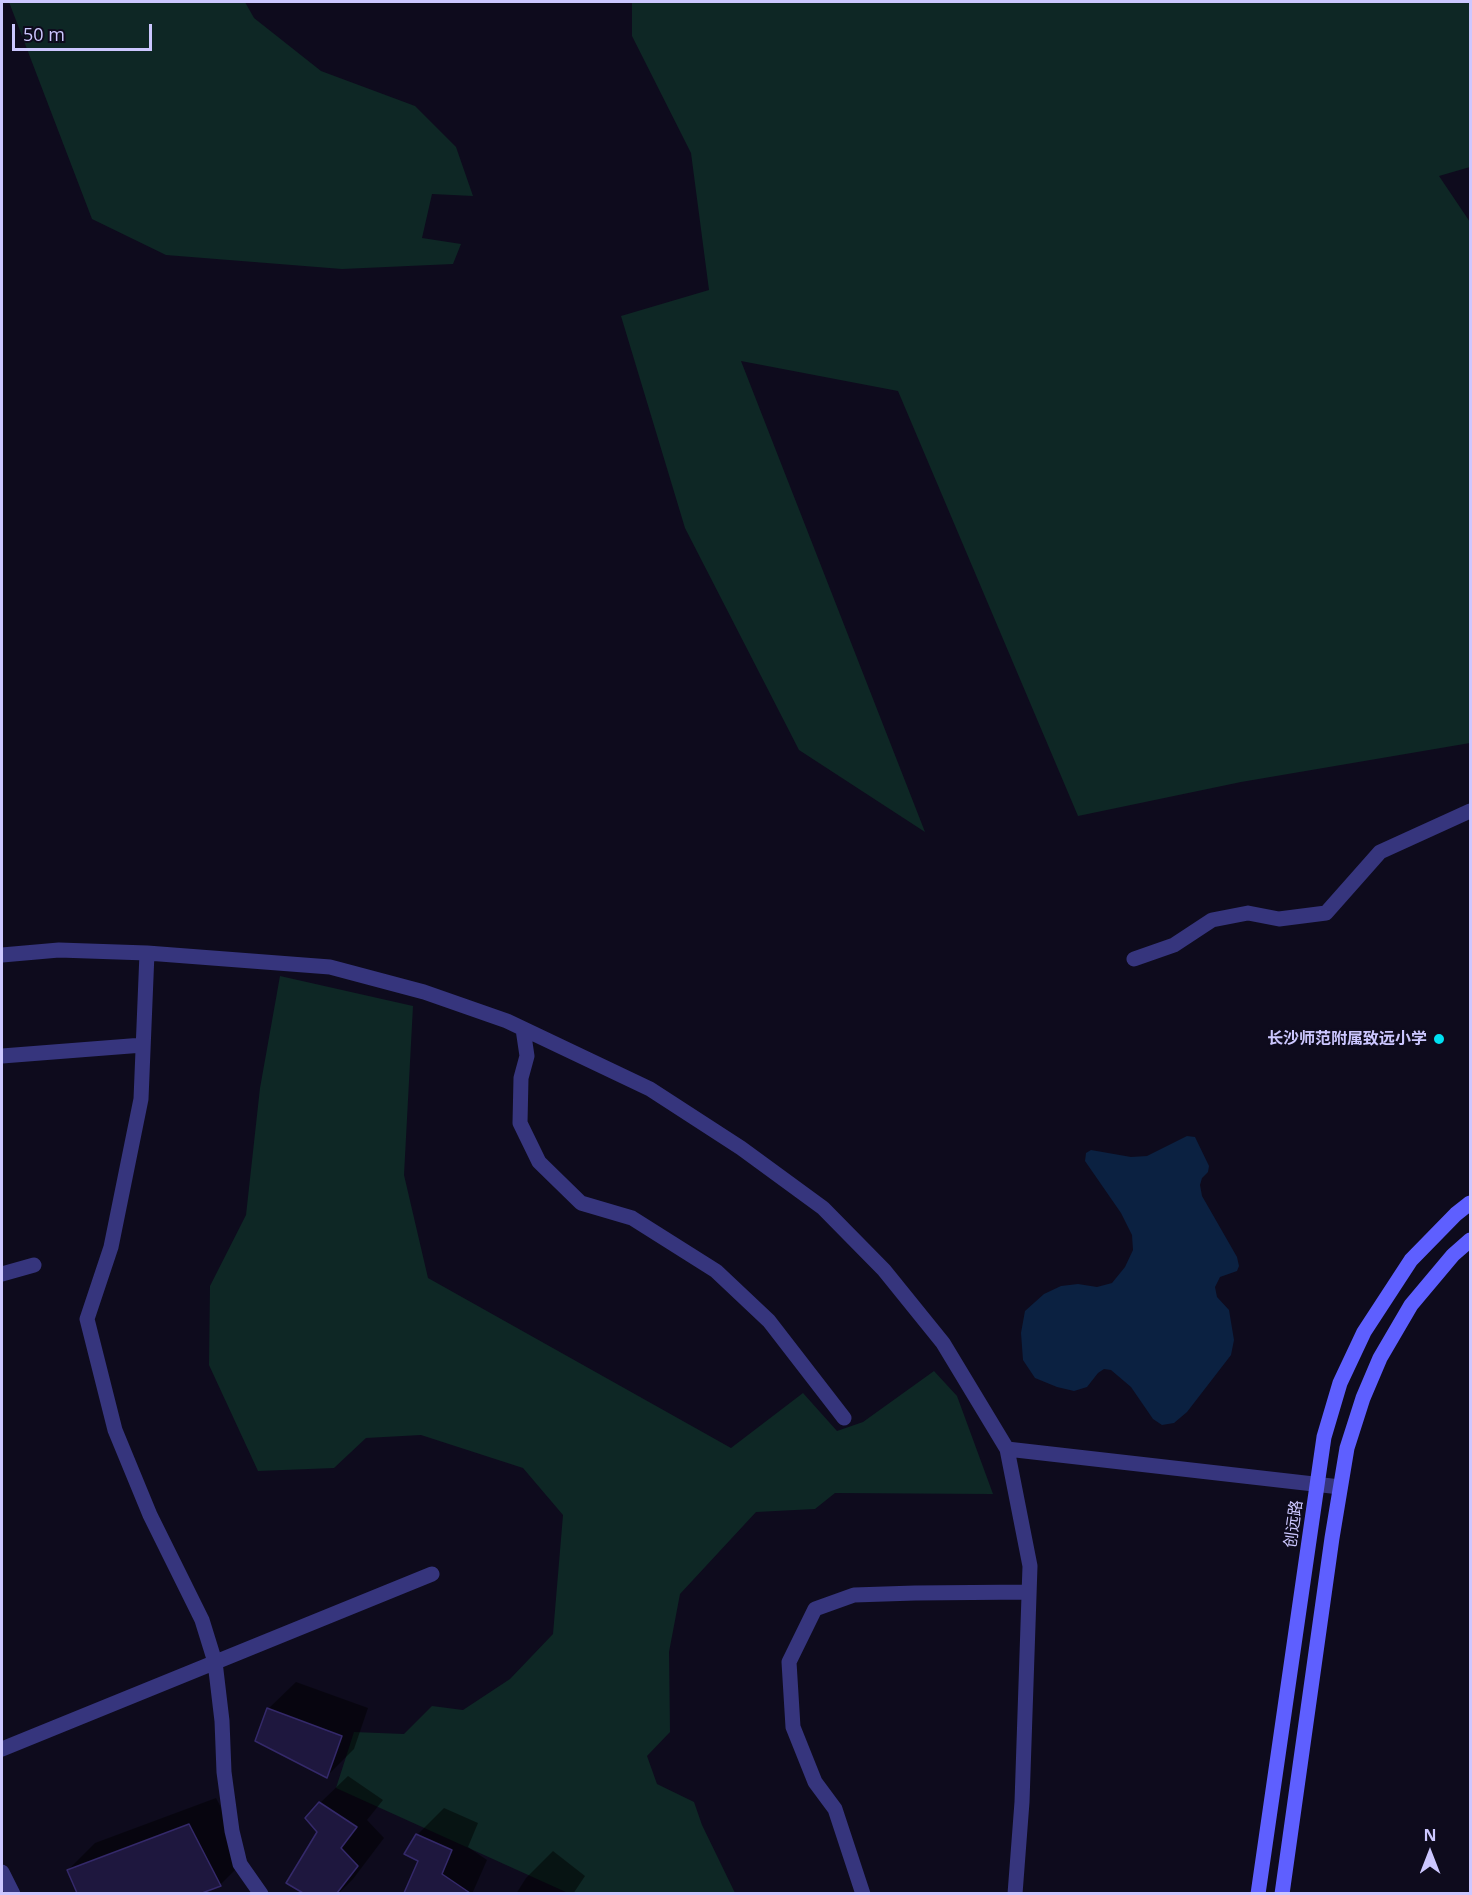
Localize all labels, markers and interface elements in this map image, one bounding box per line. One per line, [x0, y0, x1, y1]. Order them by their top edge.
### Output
scale bar [15, 12, 154, 50]
text: 50 m [23, 22, 65, 46]
place label: 长沙师范附属致远小学 [1267, 1029, 1427, 1049]
marker: 长沙师范附属致远小学 [1432, 1032, 1446, 1046]
street label: 创远路 [1281, 1499, 1307, 1549]
north arrow [1400, 1823, 1460, 1883]
text: N [1423, 1824, 1437, 1846]

